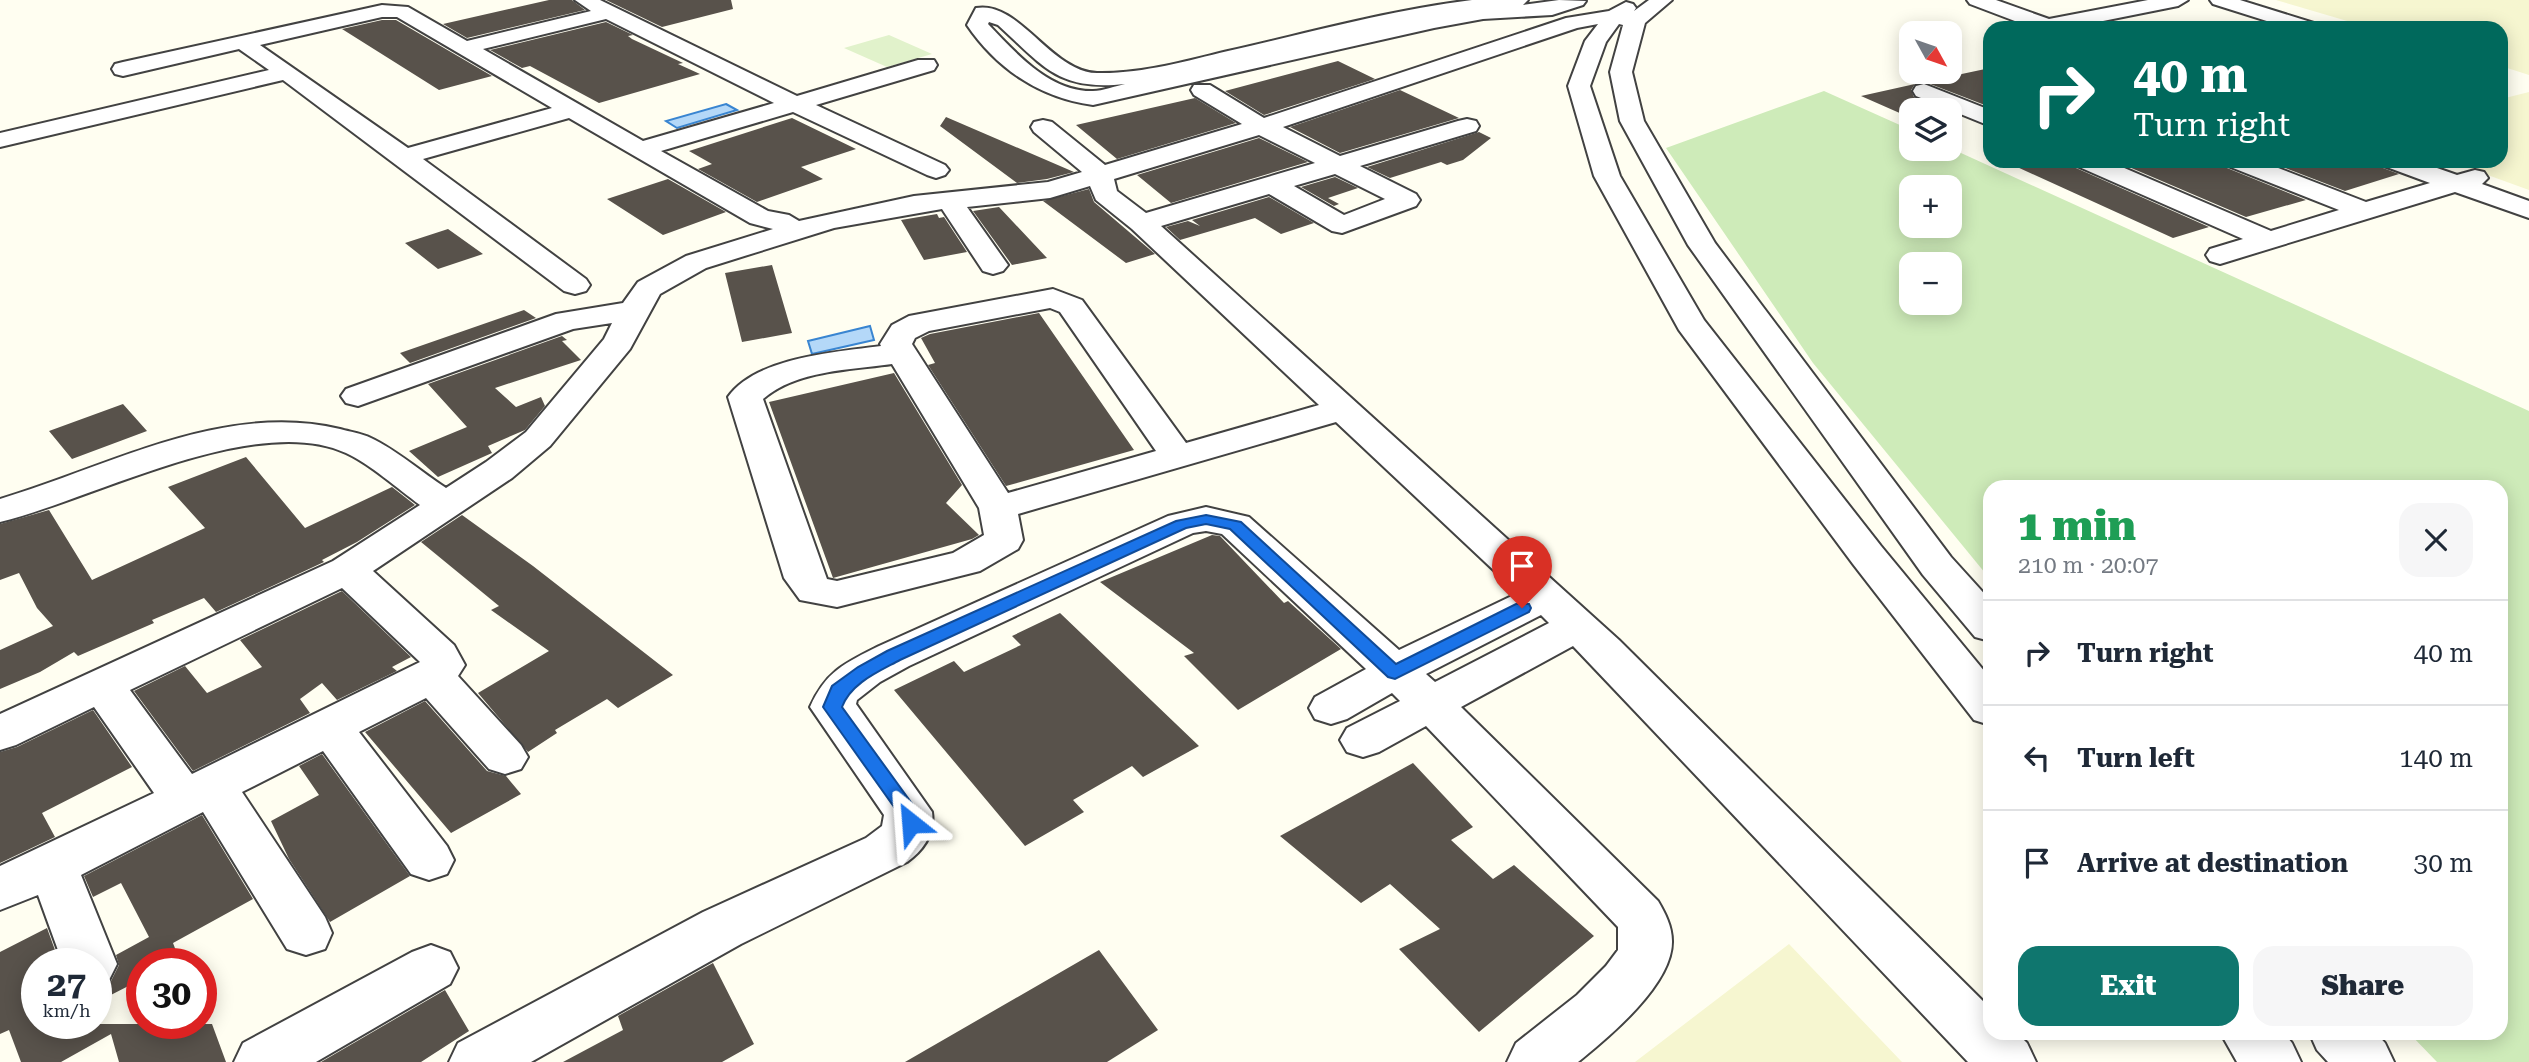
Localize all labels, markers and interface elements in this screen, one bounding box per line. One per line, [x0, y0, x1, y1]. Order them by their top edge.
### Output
north arrow [1899, 21, 1962, 84]
map controls [1899, 21, 1962, 315]
text: 40 m [2133, 47, 2248, 104]
icon: right [2018, 49, 2109, 140]
button: layers [1899, 98, 1962, 161]
text: Turn right [2133, 106, 2290, 144]
button: + [1899, 175, 1962, 238]
button: − [1899, 252, 1962, 315]
text: 1 min [2018, 501, 2136, 550]
button: close [2399, 503, 2473, 577]
pin [1492, 536, 1552, 608]
icon: arrive [1503, 547, 1541, 585]
text: 210 m · 20:07 [2018, 552, 2158, 579]
icon: right [2018, 634, 2056, 672]
text: Turn right [2077, 638, 2213, 668]
text: 40 m [2414, 638, 2473, 668]
icon: left [2018, 739, 2056, 777]
text: Turn left [2077, 743, 2195, 773]
text: 140 m [2399, 743, 2473, 773]
position arrow [874, 786, 948, 860]
icon: arrive [2018, 844, 2056, 882]
text: Arrive at destination [2077, 848, 2348, 878]
text: 30 m [2414, 848, 2473, 878]
button: Exit [2018, 946, 2239, 1026]
button: Share [2253, 946, 2473, 1026]
speed limit sign: 30 [126, 948, 217, 1039]
text: 27 [47, 964, 86, 1005]
text: km/h [42, 1000, 91, 1021]

